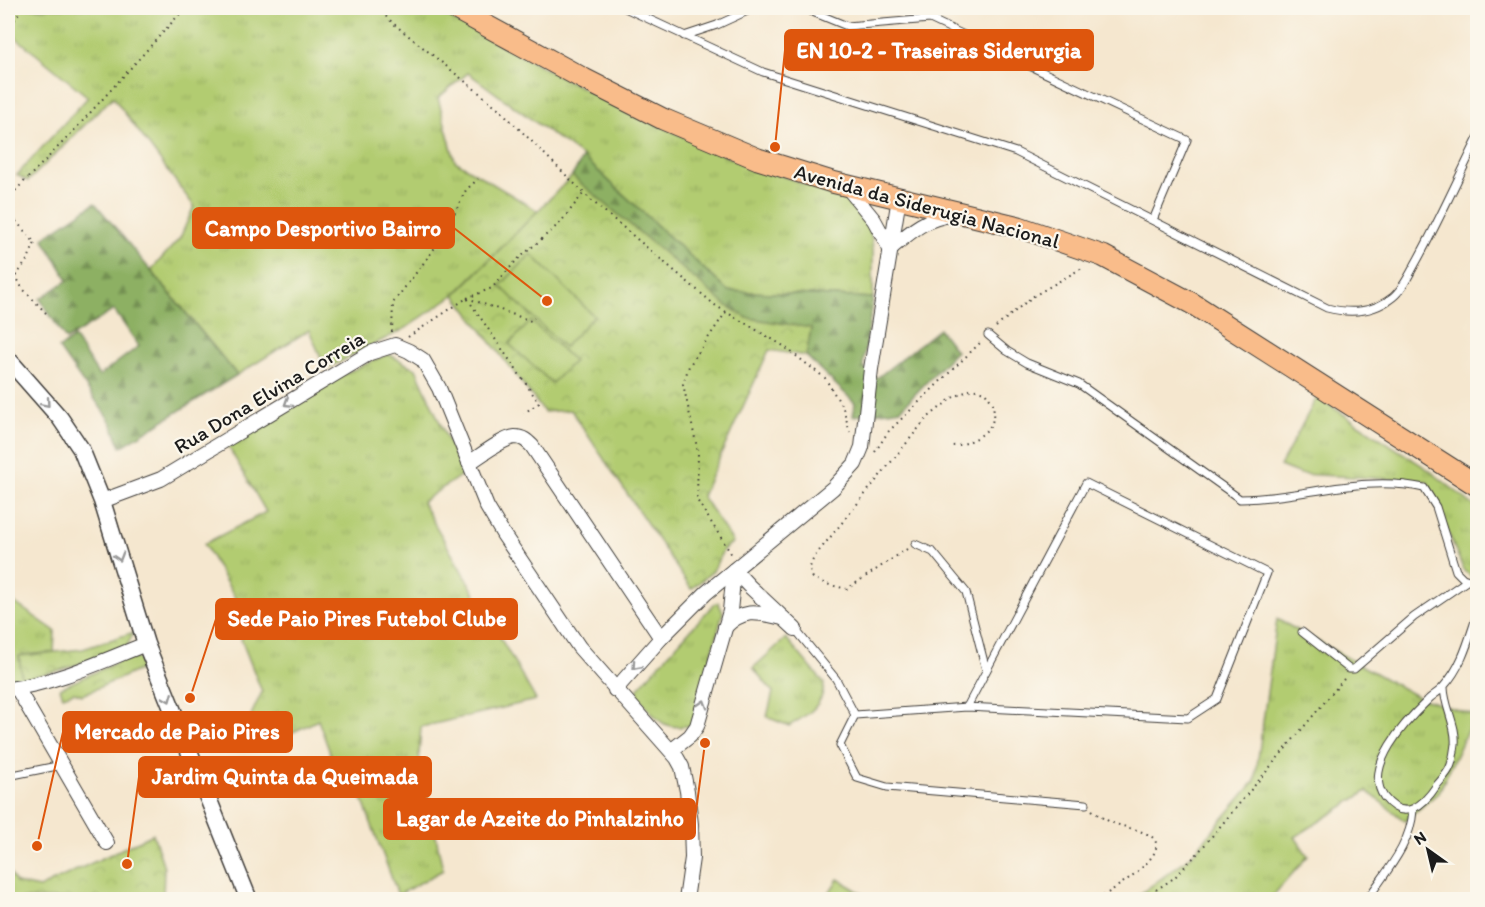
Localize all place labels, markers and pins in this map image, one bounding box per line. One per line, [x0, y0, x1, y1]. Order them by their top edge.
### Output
callout: EN 10-2 - Traseiras Siderurgia [785, 30, 1093, 70]
callout: Campo Desportivo Bairro [193, 208, 454, 248]
callout: Sede Paio Pires Futebol Clube [216, 599, 517, 639]
callout: Mercado de Paio Pires [63, 712, 292, 752]
callout: Jardim Quinta da Queimada [139, 757, 431, 797]
callout: Lagar de Azeite do Pinhalzinho [384, 799, 695, 839]

